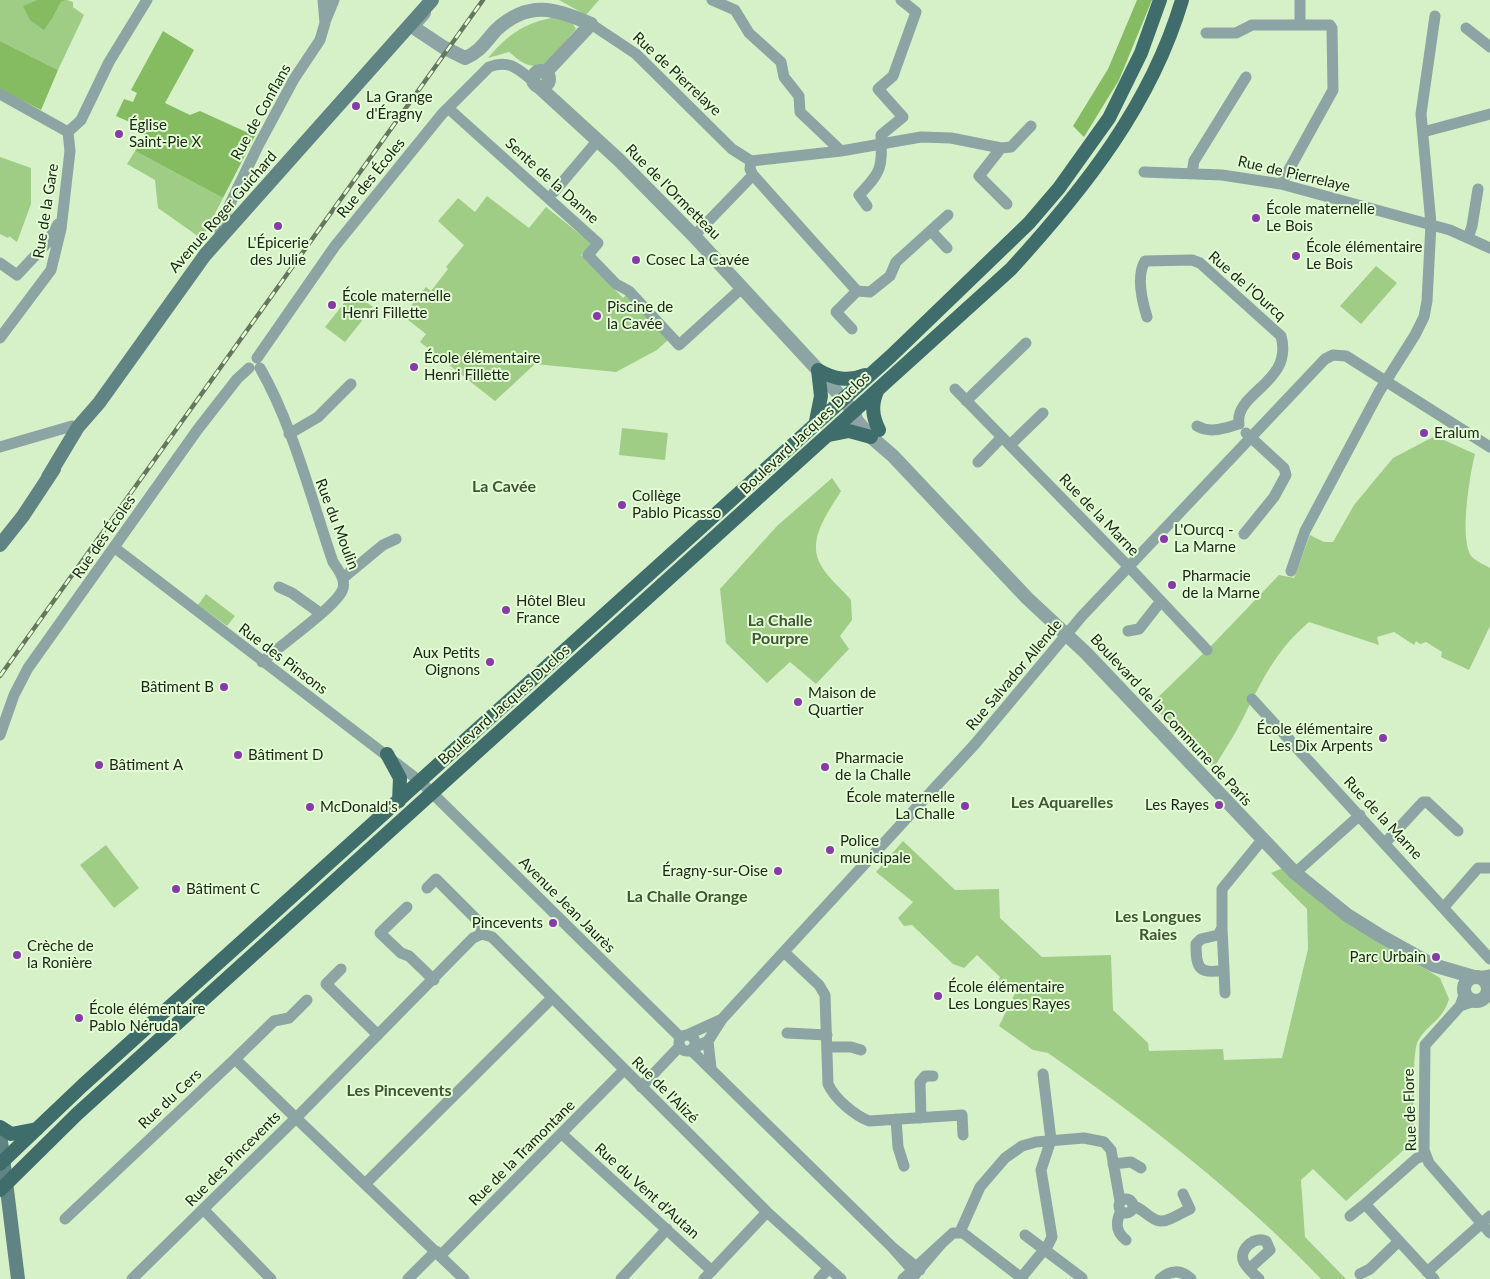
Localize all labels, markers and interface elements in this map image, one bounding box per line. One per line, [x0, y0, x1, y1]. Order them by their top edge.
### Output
street label: Rue de Pierrelaye [629, 28, 725, 120]
street label: Rue de Conflans [227, 61, 295, 163]
place label: La Grange d'Éragny [366, 88, 433, 123]
marker: La Grange d'Éragny [350, 100, 362, 112]
place label: Église Saint-Pie X [129, 116, 201, 151]
marker: Église Saint-Pie X [113, 128, 125, 140]
street label: Rue des Écoles [333, 134, 409, 222]
street label: Sente de la Danne [502, 134, 602, 228]
street label: Rue de l'Ormetteau [622, 141, 724, 243]
street label: Avenue Roger Guichard [165, 148, 281, 276]
street label: Rue de Pierrelaye [1236, 152, 1352, 196]
street label: Rue de la Gare [30, 162, 62, 260]
place label: École maternelle Le Bois [1266, 200, 1375, 235]
marker: École maternelle Le Bois [1250, 212, 1262, 224]
marker: L'Épicerie des Julie [272, 220, 284, 232]
place label: L'Épicerie des Julie [247, 234, 309, 269]
place label: École élémentaire Le Bois [1306, 238, 1423, 273]
street label: Rue de l'Ourcq [1205, 247, 1289, 325]
marker: École élémentaire Le Bois [1290, 250, 1302, 262]
place label: Cosec La Cavée [646, 251, 749, 269]
marker: Cosec La Cavée [630, 254, 642, 266]
place label: École maternelle Henri Fillette [342, 287, 451, 322]
place label: Piscine de la Cavée [607, 298, 673, 333]
marker: École maternelle Henri Fillette [326, 299, 338, 311]
marker: Piscine de la Cavée [591, 310, 603, 322]
place label: École élémentaire Henri Fillette [424, 349, 541, 384]
marker: École élémentaire Henri Fillette [408, 361, 420, 373]
street label: Boulevard Jacques Duclos [736, 368, 874, 498]
place label: Eralum [1434, 424, 1479, 442]
marker: Eralum [1418, 427, 1430, 439]
street label: Rue de la Marne [1055, 470, 1143, 560]
street label: Rue du Moulin [311, 476, 363, 572]
district label: La Cavée [472, 477, 536, 497]
place label: Collège Pablo Picasso [632, 487, 721, 522]
street label: Rue des Écoles [69, 492, 139, 582]
marker: Collège Pablo Picasso [616, 499, 628, 511]
place label: L'Ourcq - La Marne [1174, 521, 1236, 556]
marker: L'Ourcq - La Marne [1158, 533, 1170, 545]
place label: Pharmacie de la Marne [1182, 567, 1260, 602]
marker: Pharmacie de la Marne [1166, 579, 1178, 591]
place label: Hôtel Bleu France [516, 592, 586, 627]
marker: Hôtel Bleu France [500, 604, 512, 616]
district label: La Challe Pourpre [748, 611, 812, 649]
street label: Rue Salvador Allende [962, 616, 1066, 734]
street label: Rue des Pinsons [235, 620, 331, 698]
street label: Boulevard de la Commune de Paris [1086, 630, 1256, 810]
street label: Boulevard Jacques Duclos [434, 641, 574, 769]
place label: Aux Petits Oignons [413, 644, 480, 679]
marker: Aux Petits Oignons [484, 656, 496, 668]
place label: Bâtiment B [140, 678, 214, 696]
marker: Bâtiment B [218, 681, 230, 693]
place label: Maison de Quartier [808, 684, 876, 719]
marker: Maison de Quartier [792, 696, 804, 708]
place label: École élémentaire Les Dix Arpents [1256, 720, 1373, 755]
marker: École élémentaire Les Dix Arpents [1377, 732, 1389, 744]
place label: Bâtiment D [248, 746, 323, 764]
marker: Bâtiment D [232, 749, 244, 761]
place label: Pharmacie de la Challe [835, 749, 911, 784]
place label: Bâtiment A [109, 756, 183, 774]
marker: Bâtiment A [93, 759, 105, 771]
marker: Pharmacie de la Challe [819, 761, 831, 773]
street label: Rue de la Marne [1340, 773, 1426, 863]
place label: École maternelle La Challe [846, 788, 955, 823]
district label: Les Aquarelles [1011, 793, 1113, 813]
place label: Les Rayes [1145, 796, 1209, 814]
place label: McDonald's [320, 798, 398, 816]
marker: Les Rayes [1213, 799, 1225, 811]
marker: École maternelle La Challe [959, 800, 971, 812]
marker: McDonald's [304, 801, 316, 813]
place label: Police municipale [840, 832, 911, 867]
marker: Police municipale [824, 844, 836, 856]
street label: Avenue Jean Jaurès [515, 853, 619, 957]
place label: Éragny-sur-Oise [662, 862, 768, 880]
marker: Éragny-sur-Oise [772, 865, 784, 877]
place label: Bâtiment C [186, 880, 260, 898]
marker: Bâtiment C [170, 883, 182, 895]
district label: La Challe Orange [626, 887, 748, 907]
district label: Les Longues Raies [1115, 907, 1201, 945]
place label: Pincevents [472, 914, 543, 932]
marker: Pincevents [547, 917, 559, 929]
place label: Crèche de la Ronière [27, 937, 94, 972]
place label: Parc Urbain [1350, 948, 1426, 966]
marker: Crèche de la Ronière [11, 949, 23, 961]
marker: Parc Urbain [1430, 951, 1442, 963]
place label: École élémentaire Les Longues Rayes [948, 978, 1070, 1013]
marker: École élémentaire Les Longues Rayes [932, 990, 944, 1002]
place label: École élémentaire Pablo Néruda [89, 1000, 206, 1035]
marker: École élémentaire Pablo Néruda [73, 1012, 85, 1024]
street label: Rue de l'Alizé [628, 1053, 702, 1127]
street label: Rue du Cers [135, 1065, 205, 1133]
street label: Rue de Flore [1400, 1068, 1420, 1152]
district label: Les Pincevents [347, 1081, 451, 1101]
street label: Rue de la Tramontane [465, 1096, 579, 1210]
street label: Rue des Pincevents [182, 1108, 284, 1210]
street label: Rue du Vent d'Autan [591, 1139, 703, 1243]

